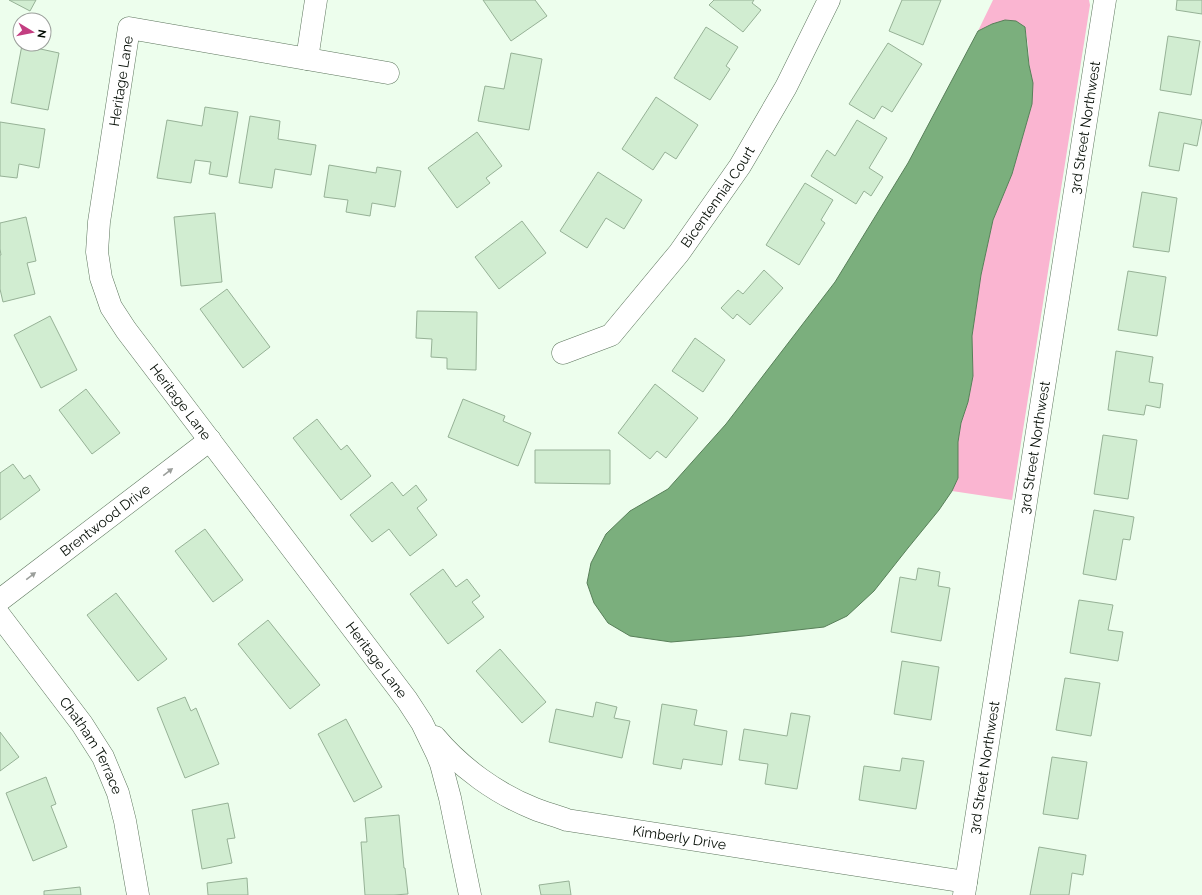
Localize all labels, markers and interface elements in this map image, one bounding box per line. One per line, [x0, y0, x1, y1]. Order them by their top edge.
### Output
north arrow [12, 12, 52, 52]
text: N [34, 28, 48, 39]
street label: Heritage Lane [106, 35, 136, 127]
street label: 3rd Street Northwest [1067, 60, 1103, 195]
street label: Bicentennial Court [677, 143, 758, 250]
street label: Heritage Lane [147, 361, 215, 443]
street label: 3rd Street Northwest [1016, 380, 1053, 515]
one-way arrow [163, 468, 173, 476]
street label: Brentwood Drive [57, 481, 153, 559]
one-way arrow [26, 572, 36, 580]
street label: Heritage Lane [343, 619, 411, 701]
street label: Chatham Terrace [56, 694, 126, 797]
street label: 3rd Street Northwest [966, 700, 1002, 835]
street label: Kimberly Drive [631, 822, 727, 853]

